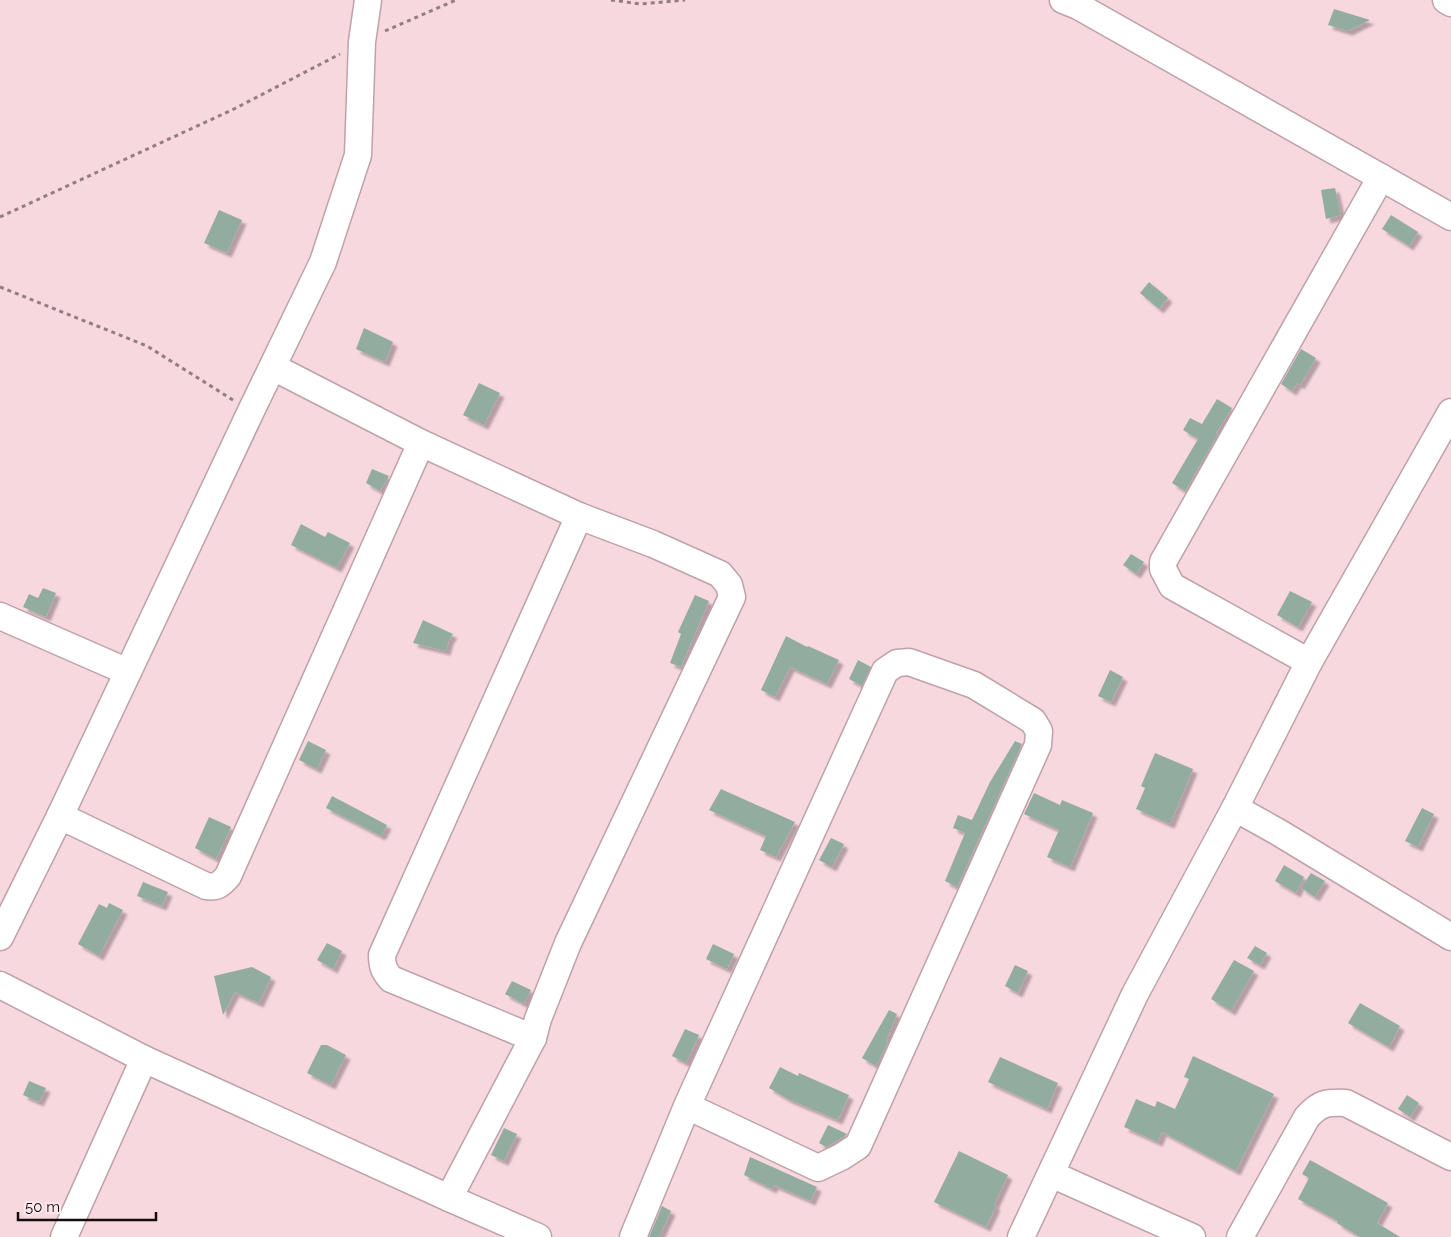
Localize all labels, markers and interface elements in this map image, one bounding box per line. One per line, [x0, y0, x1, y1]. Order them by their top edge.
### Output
scale bar [18, 1190, 155, 1222]
text: 50 m [25, 1198, 60, 1216]

